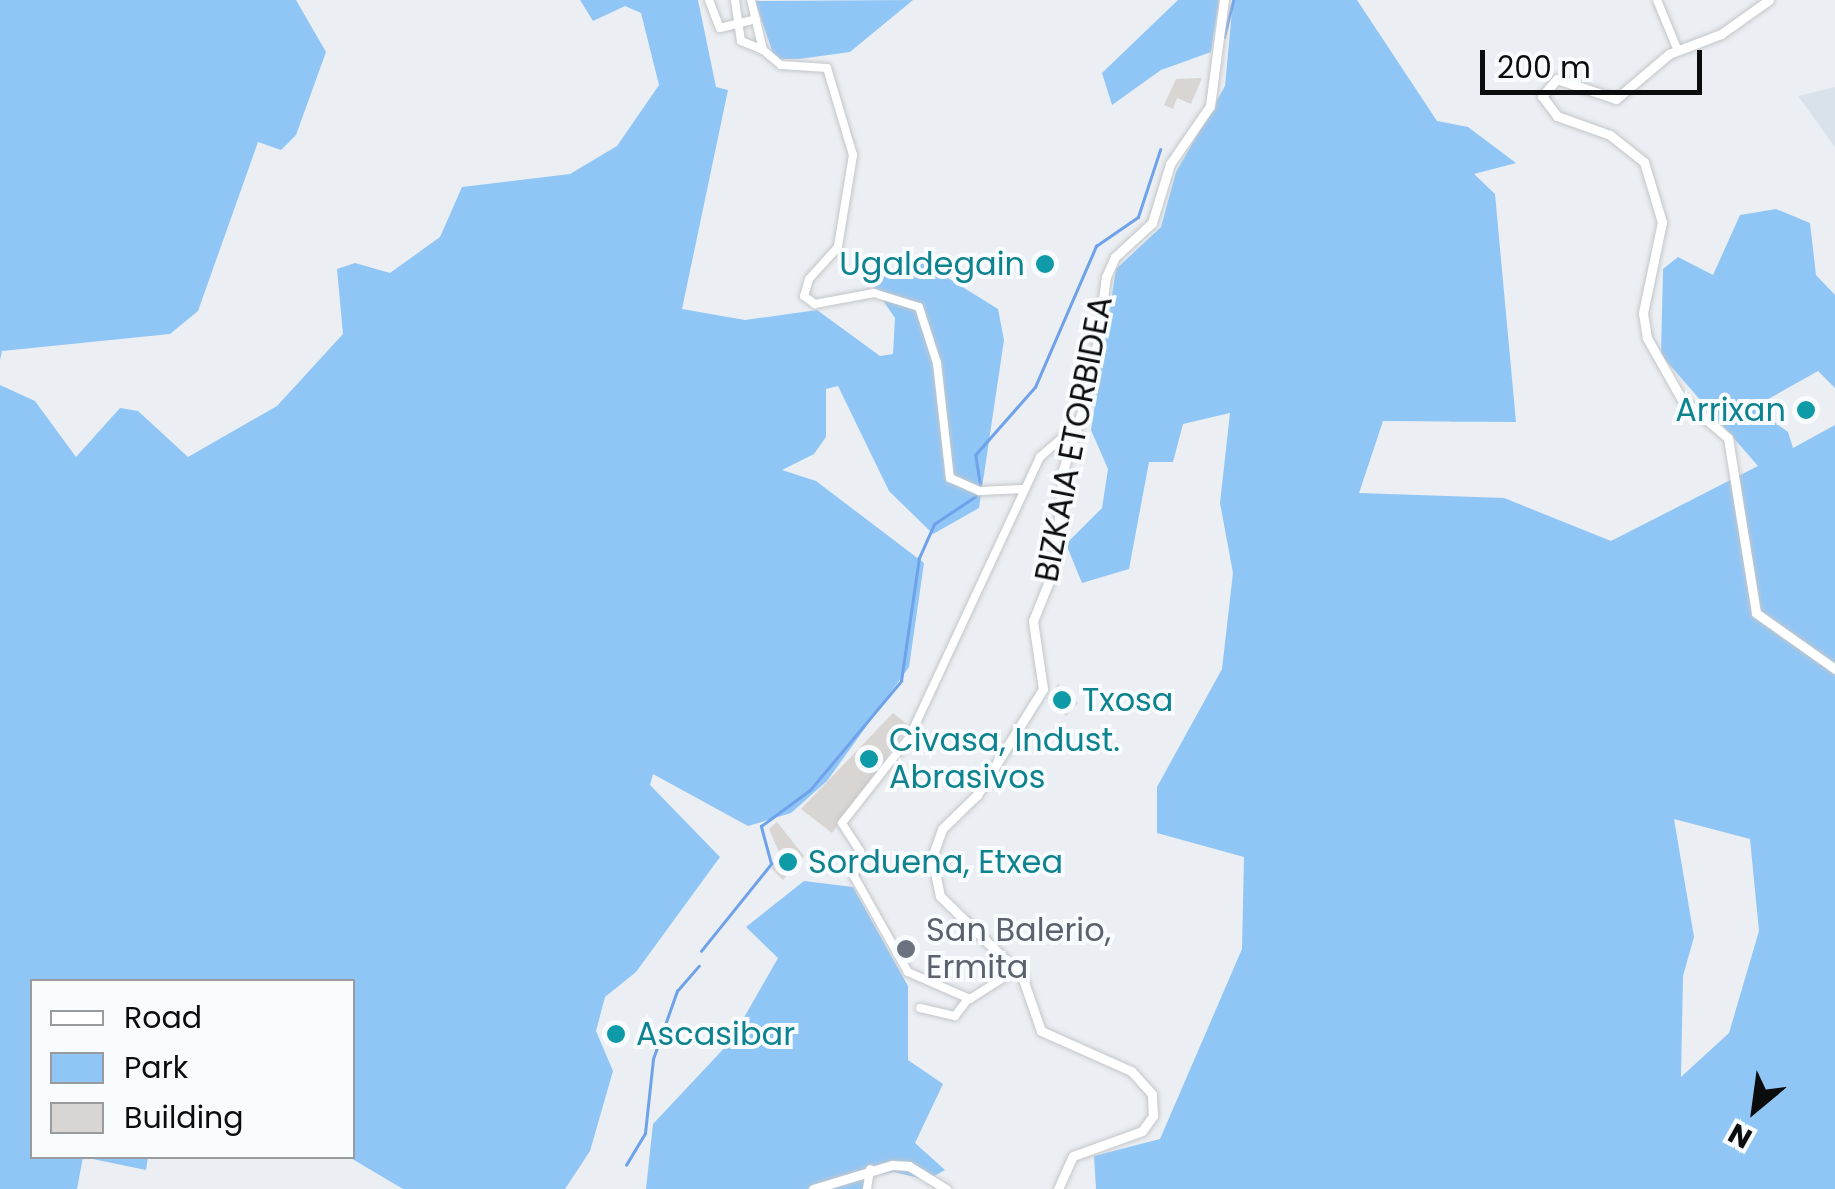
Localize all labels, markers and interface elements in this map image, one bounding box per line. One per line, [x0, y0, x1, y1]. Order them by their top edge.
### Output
scale bar [1485, 30, 1708, 92]
text: 200 m [1497, 46, 1591, 89]
place label: Ugaldegain [839, 245, 1025, 283]
marker: Ugaldegain [1034, 253, 1056, 275]
street label: BIZKAIA ETORBIDEA [1027, 293, 1121, 585]
place label: Arrixan [1675, 391, 1786, 429]
marker: Arrixan [1795, 399, 1817, 421]
place label: Txosa [1082, 681, 1173, 719]
marker: Txosa [1051, 689, 1073, 711]
place label: Civasa, Indust. Abrasivos [889, 722, 1120, 797]
marker: Civasa, Indust. Abrasivos [858, 748, 880, 770]
place label: Sorduena, Etxea [808, 843, 1063, 881]
marker: Sorduena, Etxea [777, 851, 799, 873]
place label: San Balerio, Ermita [926, 912, 1111, 987]
marker: San Balerio, Ermita [895, 938, 917, 960]
legend [30, 979, 355, 1159]
text: Road [124, 996, 202, 1039]
place label: Ascasibar [636, 1015, 795, 1053]
marker: Ascasibar [605, 1023, 627, 1045]
text: Park [124, 1046, 188, 1089]
north arrow [1705, 1059, 1805, 1159]
text: Building [124, 1096, 244, 1139]
text: N [1722, 1114, 1759, 1158]

